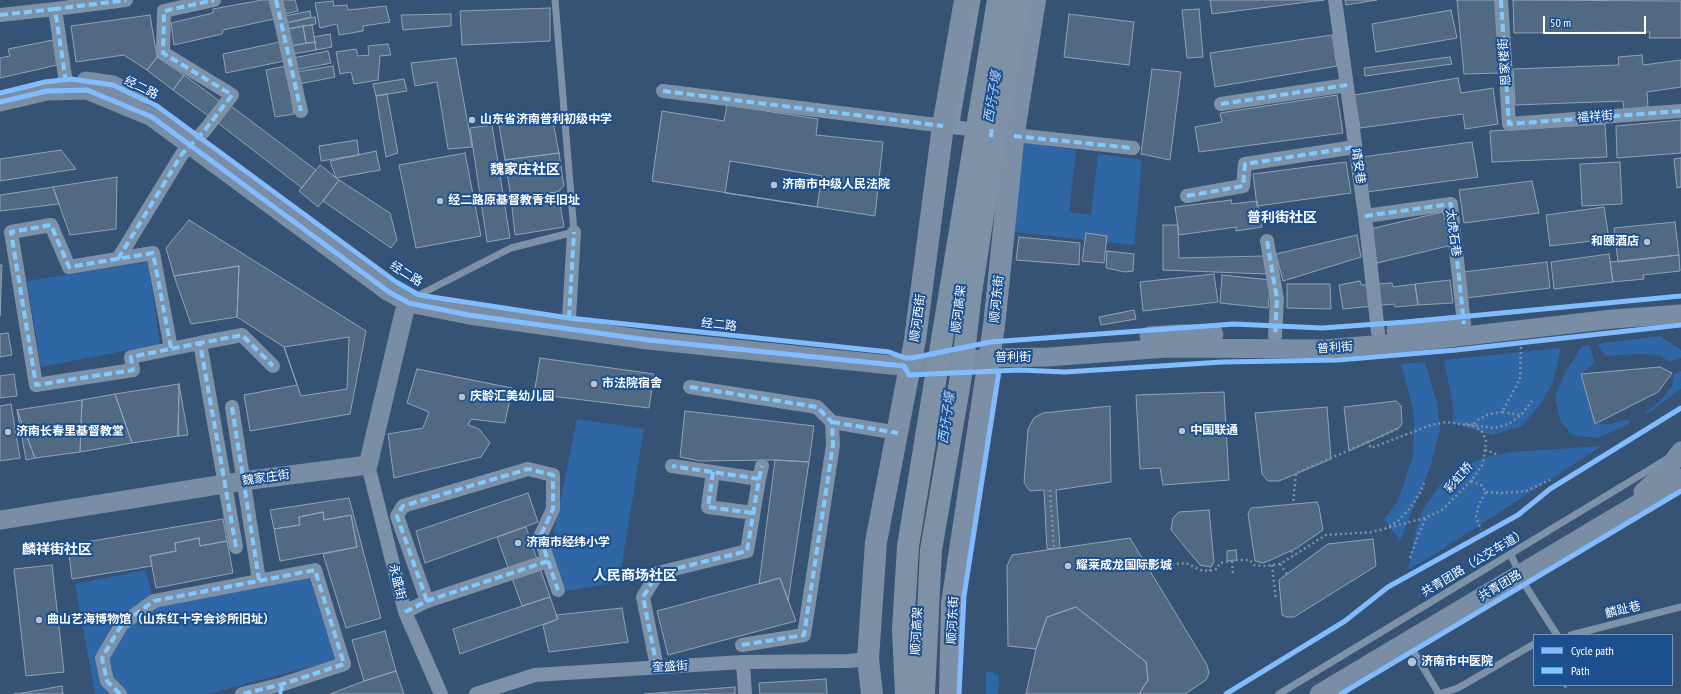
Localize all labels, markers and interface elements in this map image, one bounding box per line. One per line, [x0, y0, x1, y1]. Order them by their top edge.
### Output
scale bar [1545, 8, 1648, 34]
text: 50 m [1550, 15, 1571, 30]
street label: 恩家楼街 [1496, 38, 1514, 86]
water label: 西圩子壕 [981, 70, 1005, 124]
street label: 经二路 [122, 74, 160, 102]
street label: 福祥街 [1577, 109, 1613, 125]
place label: 山东省济南普利初级中学 [480, 113, 612, 127]
marker: 山东省济南普利初级中学 [467, 115, 477, 125]
street label: 靖安巷 [1348, 147, 1368, 185]
district label: 魏家庄社区 [490, 162, 560, 178]
place label: 济南市中级人民法院 [782, 178, 890, 192]
marker: 济南市中级人民法院 [769, 180, 779, 190]
place label: 经二路原基督教青年旧址 [448, 194, 580, 208]
marker: 经二路原基督教青年旧址 [435, 196, 445, 206]
street label: 太虎石巷 [1443, 208, 1463, 258]
district label: 普利街社区 [1247, 210, 1317, 226]
place label: 和颐酒店 [1591, 235, 1639, 249]
marker: 和颐酒店 [1642, 237, 1652, 247]
street label: 经二路 [387, 258, 425, 290]
street label: 顺河东街 [987, 274, 1007, 324]
street label: 顺河高架 [949, 284, 969, 334]
street label: 顺河西街 [908, 293, 928, 343]
street label: 经二路 [700, 316, 738, 334]
street label: 普利街 [1317, 340, 1353, 356]
street label: 普利街 [995, 351, 1031, 365]
place label: 市法院宿舍 [602, 377, 662, 391]
marker: 市法院宿舍 [589, 379, 599, 389]
place label: 庆龄汇美幼儿园 [470, 390, 554, 404]
water label: 西圩子壕 [936, 391, 958, 445]
marker: 庆龄汇美幼儿园 [457, 392, 467, 402]
place label: 中国联通 [1190, 424, 1238, 438]
place label: 济南长春里基督教堂 [16, 425, 124, 439]
marker: 中国联通 [1177, 426, 1187, 436]
marker: 济南长春里基督教堂 [3, 427, 13, 437]
street label: 彩虹桥 [1442, 460, 1476, 496]
street label: 魏家庄街 [241, 468, 291, 488]
street label: 共青团路（公交车道） [1419, 526, 1529, 600]
place label: 济南市经纬小学 [526, 536, 610, 550]
marker: 济南市经纬小学 [513, 538, 523, 548]
district label: 麟祥街社区 [22, 542, 92, 558]
place label: 耀莱成龙国际影城 [1076, 559, 1172, 573]
marker: 耀莱成龙国际影城 [1063, 561, 1073, 571]
street label: 永盛街 [386, 563, 408, 601]
street label: 共青团路 [1476, 567, 1524, 605]
district label: 人民商场社区 [593, 568, 677, 584]
street label: 顺河东街 [945, 596, 961, 644]
street label: 麟趾巷 [1604, 599, 1642, 621]
street label: 顺河高架 [909, 607, 925, 655]
place label: 曲山艺海博物馆（山东红十字会诊所旧址） [47, 613, 275, 627]
marker: 曲山艺海博物馆（山东红十字会诊所旧址） [34, 615, 44, 625]
legend [1533, 634, 1673, 686]
text: Cycle path [1571, 643, 1614, 658]
place label: 济南市中医院 [1421, 655, 1493, 669]
marker: 济南市中医院 [1406, 656, 1418, 668]
street label: 奎盛街 [652, 659, 688, 675]
text: Path [1571, 663, 1589, 678]

